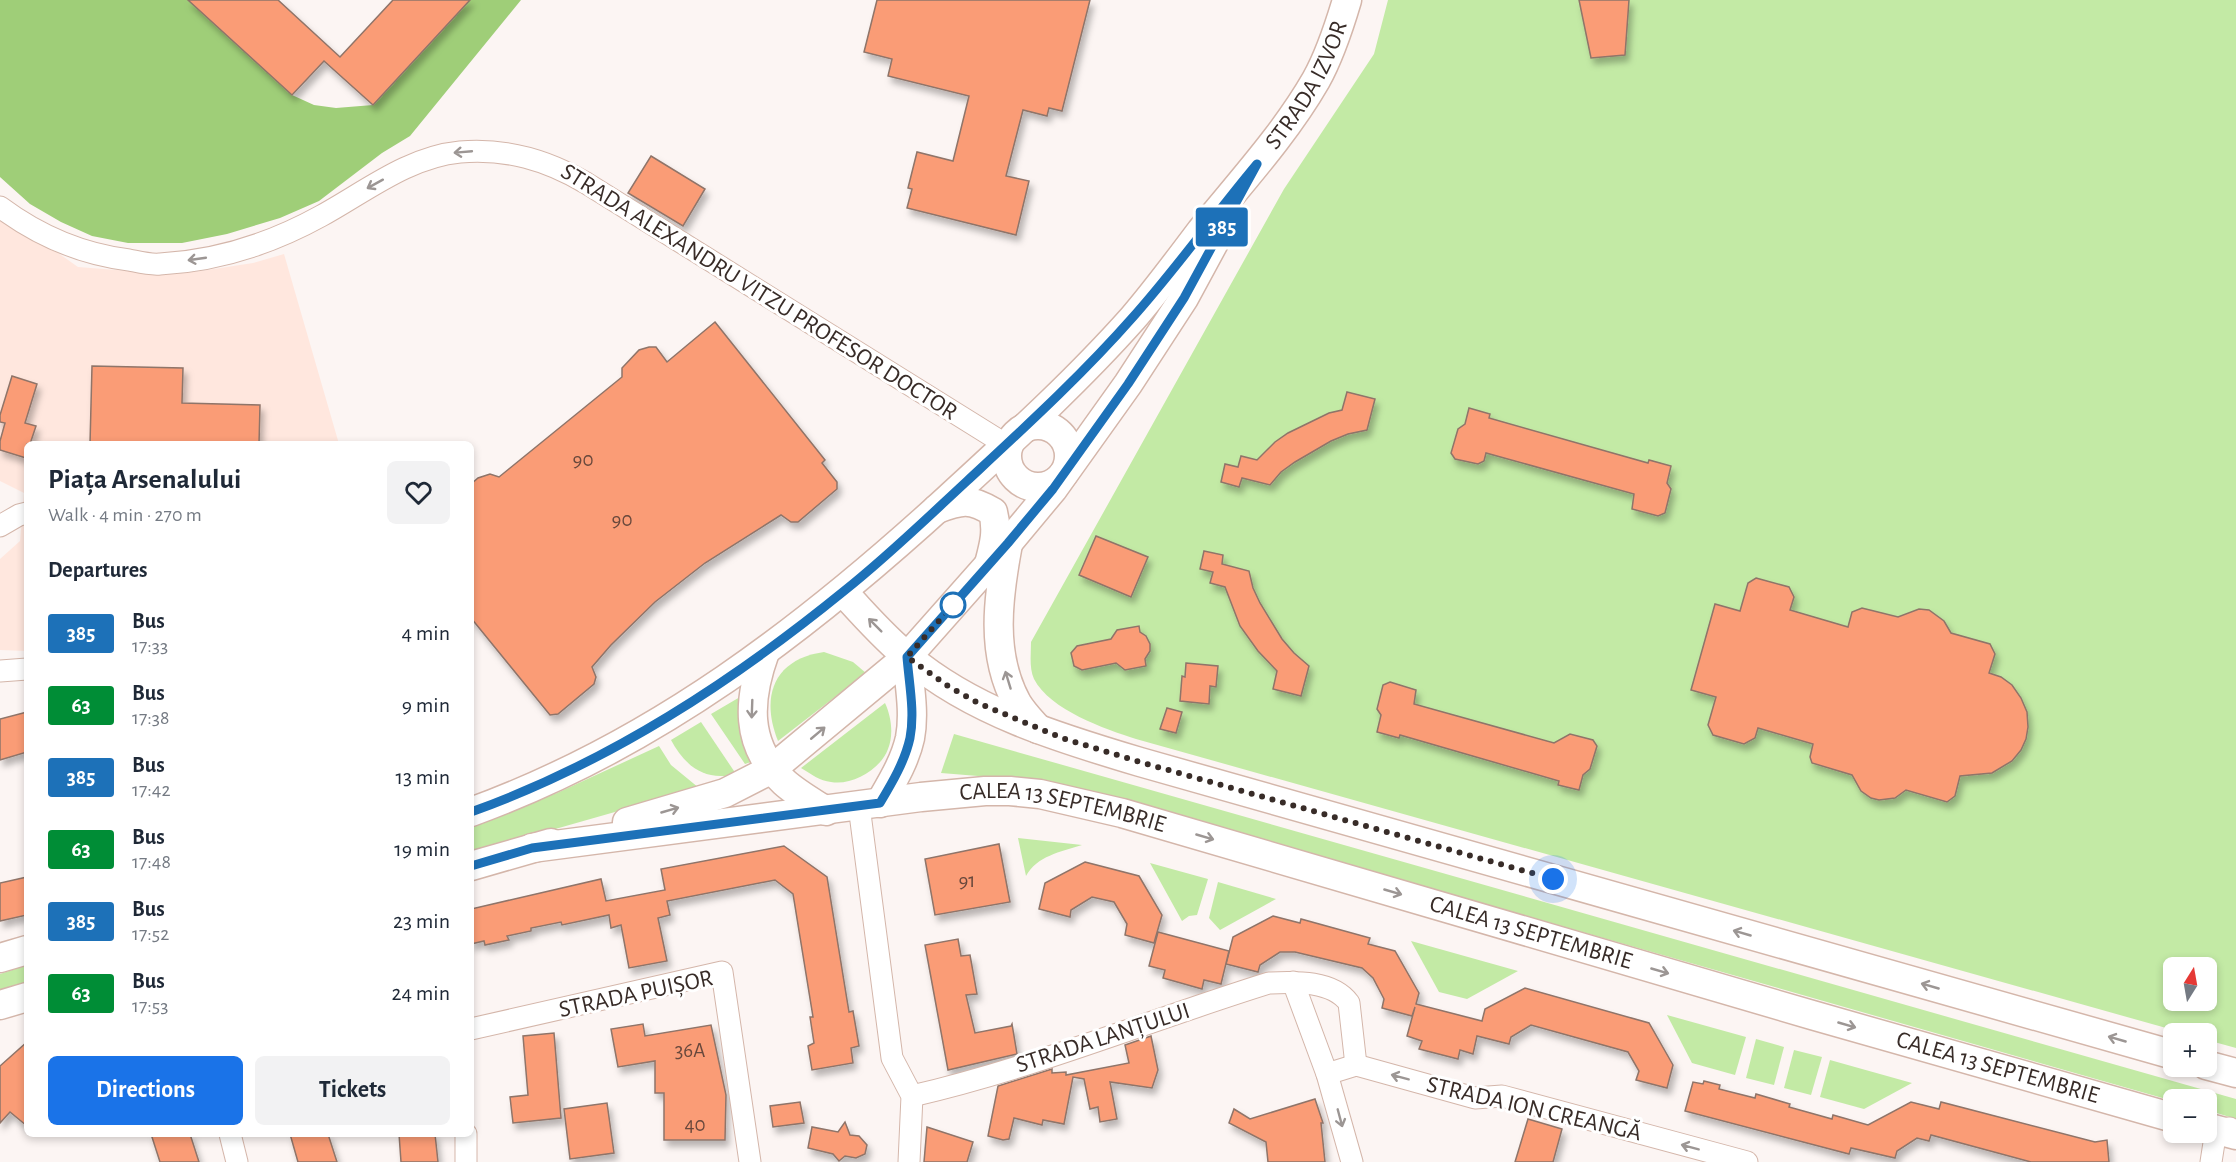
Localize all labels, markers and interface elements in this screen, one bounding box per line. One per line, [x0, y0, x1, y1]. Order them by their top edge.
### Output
street label: STRADA IZVOR [1261, 18, 1352, 154]
one-way arrow [454, 147, 474, 158]
street label: STRADA ALEXANDRU VITZU PROFESOR DOCTOR [557, 159, 961, 425]
one-way arrow [367, 178, 384, 190]
line badge: 385 [1188, 208, 1256, 246]
text: 385 [1208, 217, 1236, 238]
one-way arrow [187, 254, 207, 265]
house number: 90 [573, 449, 593, 470]
button: heart [387, 461, 450, 524]
text: Piața Arsenalului [48, 466, 241, 494]
text: Walk · 4 min · 270 m [48, 505, 202, 525]
house number: 90 [612, 509, 632, 530]
text: Departures [48, 559, 148, 581]
unlabelled marker [940, 592, 966, 618]
text: Bus [132, 610, 165, 632]
one-way arrow [868, 617, 882, 632]
text: 4 min [402, 622, 450, 644]
text: 385 [67, 623, 95, 644]
text: 17:33 [132, 636, 168, 656]
one-way arrow [1002, 671, 1013, 690]
text: Bus [132, 682, 165, 704]
text: 9 min [402, 694, 450, 716]
text: 63 [71, 695, 91, 716]
one-way arrow [746, 698, 758, 718]
text: 17:38 [132, 708, 170, 728]
one-way arrow [810, 726, 825, 740]
text: Bus [132, 754, 165, 776]
text: 13 min [395, 766, 450, 788]
text: 385 [67, 767, 95, 788]
street label: CALEA 13 SEPTEMBRIE [958, 779, 1169, 837]
text: 17:42 [132, 780, 171, 800]
one-way arrow [660, 804, 679, 815]
text: Bus [132, 826, 165, 848]
one-way arrow [1195, 832, 1214, 843]
text: 19 min [394, 838, 450, 860]
text: 63 [71, 839, 91, 860]
text: 17:48 [132, 852, 171, 872]
your location [1538, 864, 1568, 894]
house number: 91 [958, 870, 976, 891]
one-way arrow [1383, 887, 1402, 898]
street label: CALEA 13 SEPTEMBRIE [1427, 892, 1635, 974]
text: Bus [132, 898, 165, 920]
text: 23 min [393, 910, 450, 932]
text: 385 [67, 911, 95, 932]
text: 17:52 [132, 924, 169, 944]
one-way arrow [1733, 927, 1752, 938]
north arrow [2163, 957, 2217, 1011]
map controls [2163, 957, 2217, 1143]
street label: STRADA PUIȘOR [557, 966, 715, 1023]
one-way arrow [1650, 966, 1669, 977]
text: Bus [132, 970, 165, 992]
one-way arrow [1921, 980, 1940, 991]
text: 24 min [392, 982, 450, 1004]
text: 63 [71, 983, 91, 1004]
text: 17:53 [132, 996, 168, 1016]
street label: STRADA LANȚULUI [1013, 999, 1193, 1078]
one-way arrow [1838, 1020, 1857, 1031]
button: + [2163, 1023, 2217, 1077]
street label: CALEA 13 SEPTEMBRIE [1894, 1028, 2102, 1108]
one-way arrow [2108, 1033, 2127, 1044]
house number: 36A [675, 1040, 705, 1061]
button: Directions [48, 1056, 243, 1125]
button: Tickets [255, 1056, 450, 1125]
one-way arrow [1390, 1071, 1409, 1082]
street label: STRADA ION CREANGĂ [1424, 1072, 1644, 1145]
button: − [2163, 1089, 2217, 1143]
one-way arrow [1335, 1108, 1346, 1127]
house number: 40 [684, 1114, 706, 1135]
one-way arrow [1681, 1140, 1700, 1152]

